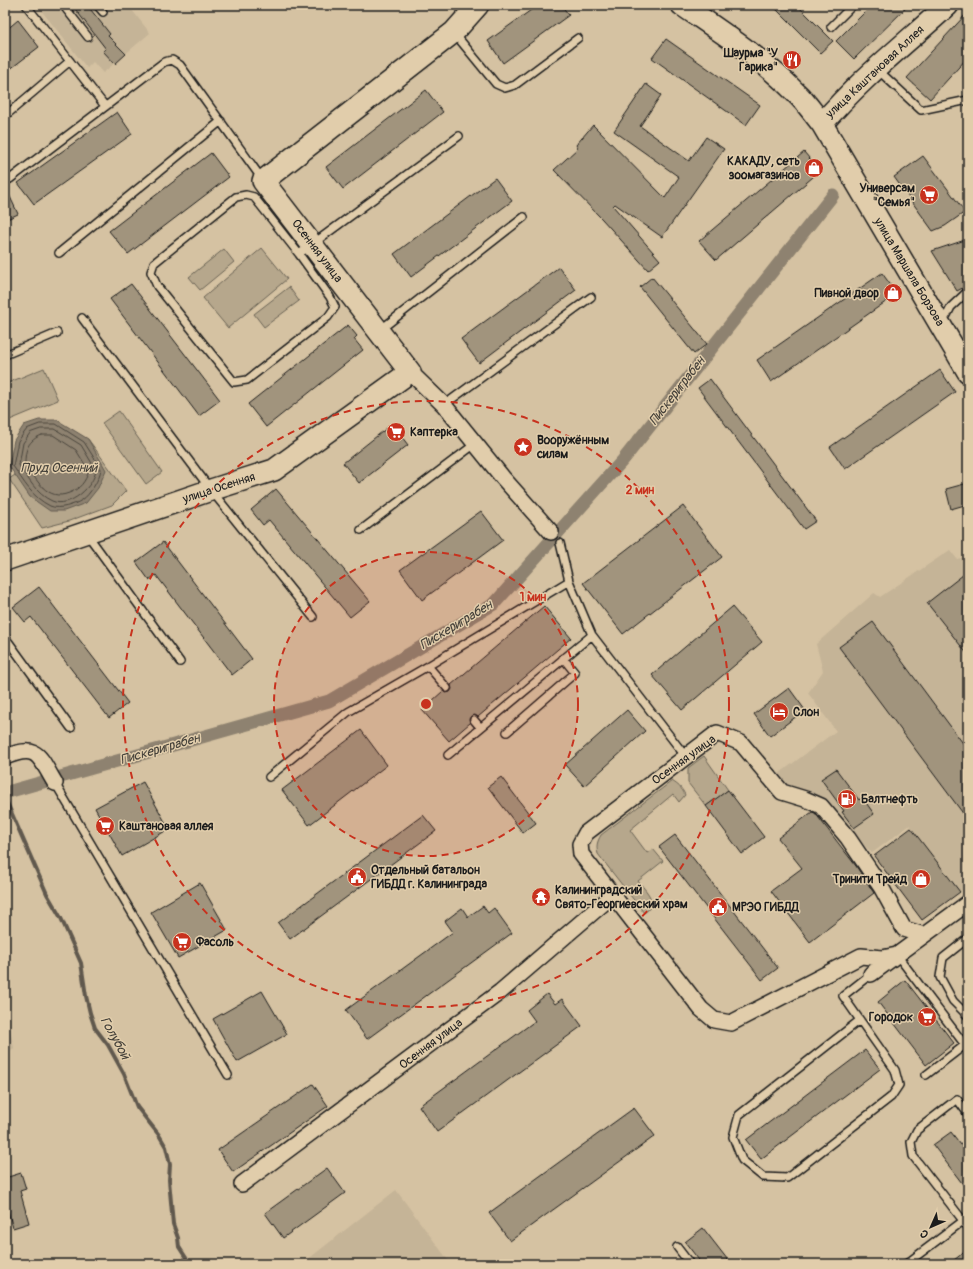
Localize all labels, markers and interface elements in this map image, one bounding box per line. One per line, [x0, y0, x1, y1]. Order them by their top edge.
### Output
street label: улица Каштановая Аллея [822, 22, 928, 122]
place label: Шаурма "У Гарика" [723, 46, 779, 75]
restaurant icon: Шаурма "У Гарика" [781, 49, 803, 71]
place label: КАКАДУ, сеть зоомагазинов [727, 154, 800, 183]
shop icon: КАКАДУ, сеть зоомагазинов [803, 157, 825, 179]
place label: Универсам "Семья" [859, 181, 915, 210]
supermarket icon: Универсам "Семья" [918, 184, 940, 206]
street label: улица Маршала Борзова [870, 214, 948, 329]
street label: Осенняя улица [288, 216, 346, 286]
shop icon: Пивной двор [882, 282, 904, 304]
place label: Пивной двор [815, 286, 879, 301]
water label: Пискериграбен [646, 353, 709, 428]
supermarket icon: Каптерка [385, 421, 407, 443]
place label: Каптерка [410, 425, 458, 440]
place label: Вооружённым силам [536, 433, 609, 462]
place icon: Вооружённым силам [512, 436, 534, 458]
water label: Пруд Осенний [21, 460, 99, 476]
street label: улица Осенняя [180, 469, 258, 507]
text: 2 мин [626, 483, 654, 498]
text: 1 мин [520, 590, 546, 605]
water label: Пискериграбен [417, 596, 496, 653]
centre of rings [419, 697, 433, 711]
hotel icon: Слон [768, 701, 790, 723]
place label: Слон [793, 705, 819, 720]
water label: Пискериграбен [118, 730, 203, 768]
street label: Осенняя улица [649, 732, 719, 788]
fuel station icon: Балтнефть [836, 788, 858, 810]
place label: Балтнефть [861, 792, 918, 807]
supermarket icon: Каштановая аллея [94, 815, 116, 837]
place label: Каштановая аллея [119, 819, 214, 834]
place label: Отдельный батальон ГИБДД г. Калининграда [371, 863, 487, 892]
public building icon: Отдельный батальон ГИБДД г. Калининграда [346, 866, 368, 888]
shop icon: Тринити Трейд [910, 868, 932, 890]
place label: Тринити Трейд [832, 872, 908, 887]
place label: Калининградский Свято-Георгиевский храм [555, 883, 688, 912]
temple icon: Калининградский Свято-Георгиевский храм [530, 886, 552, 908]
public building icon: МРЭО ГИБДД [707, 896, 729, 918]
place label: МРЭО ГИБДД [732, 900, 799, 915]
supermarket icon: Фасоль [171, 931, 193, 953]
place label: Фасоль [195, 935, 234, 950]
supermarket icon: Городок [916, 1006, 938, 1028]
place label: Городок [869, 1010, 914, 1025]
water label: Голубой [97, 1014, 134, 1064]
street label: Осенняя улица [396, 1015, 466, 1073]
north arrow [911, 1207, 951, 1247]
text: С [917, 1227, 931, 1241]

